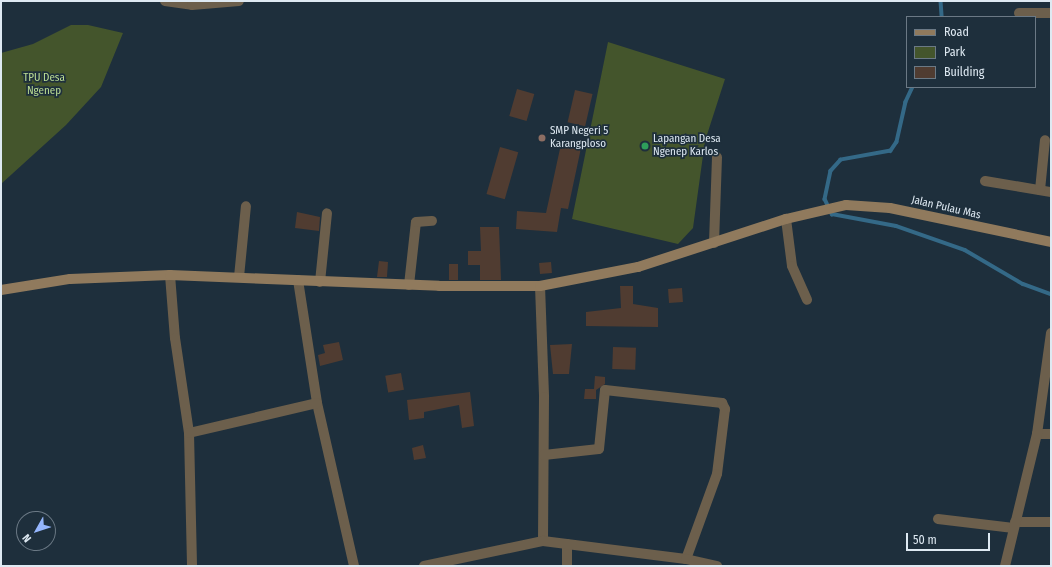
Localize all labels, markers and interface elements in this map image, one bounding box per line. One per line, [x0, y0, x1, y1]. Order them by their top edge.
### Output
legend [906, 16, 1036, 88]
text: Road [944, 25, 969, 39]
text: Park [944, 45, 965, 59]
text: Building [944, 65, 984, 79]
park label: TPU Desa Ngenep [23, 72, 65, 98]
place label: SMP Negeri 5 Karangploso [550, 125, 608, 151]
marker: SMP Negeri 5 Karangploso [537, 133, 547, 143]
place label: Lapangan Desa Ngenep Karlos [653, 133, 721, 159]
marker: Lapangan Desa Ngenep Karlos [640, 141, 650, 151]
street label: Jalan Pulau Mas [910, 194, 982, 222]
north arrow [16, 511, 56, 551]
scale bar [908, 525, 992, 551]
text: N [20, 532, 34, 545]
text: 50 m [913, 533, 937, 547]

